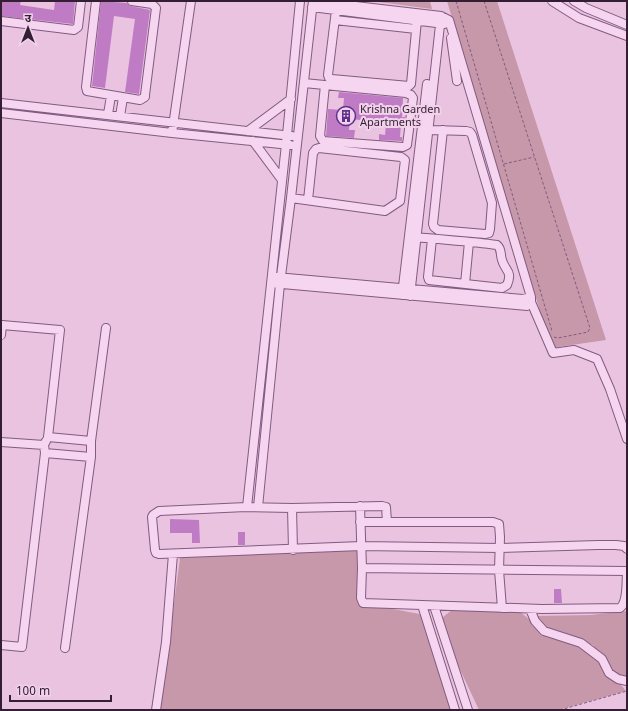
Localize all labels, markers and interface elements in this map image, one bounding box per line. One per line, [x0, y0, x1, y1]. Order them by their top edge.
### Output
north arrow [8, 8, 48, 48]
text: उ [25, 12, 32, 26]
place label: Krishna Garden Apartments [360, 103, 440, 130]
building icon: Krishna Garden Apartments [335, 105, 357, 127]
scale bar [10, 677, 111, 703]
text: 100 m [16, 684, 50, 700]

